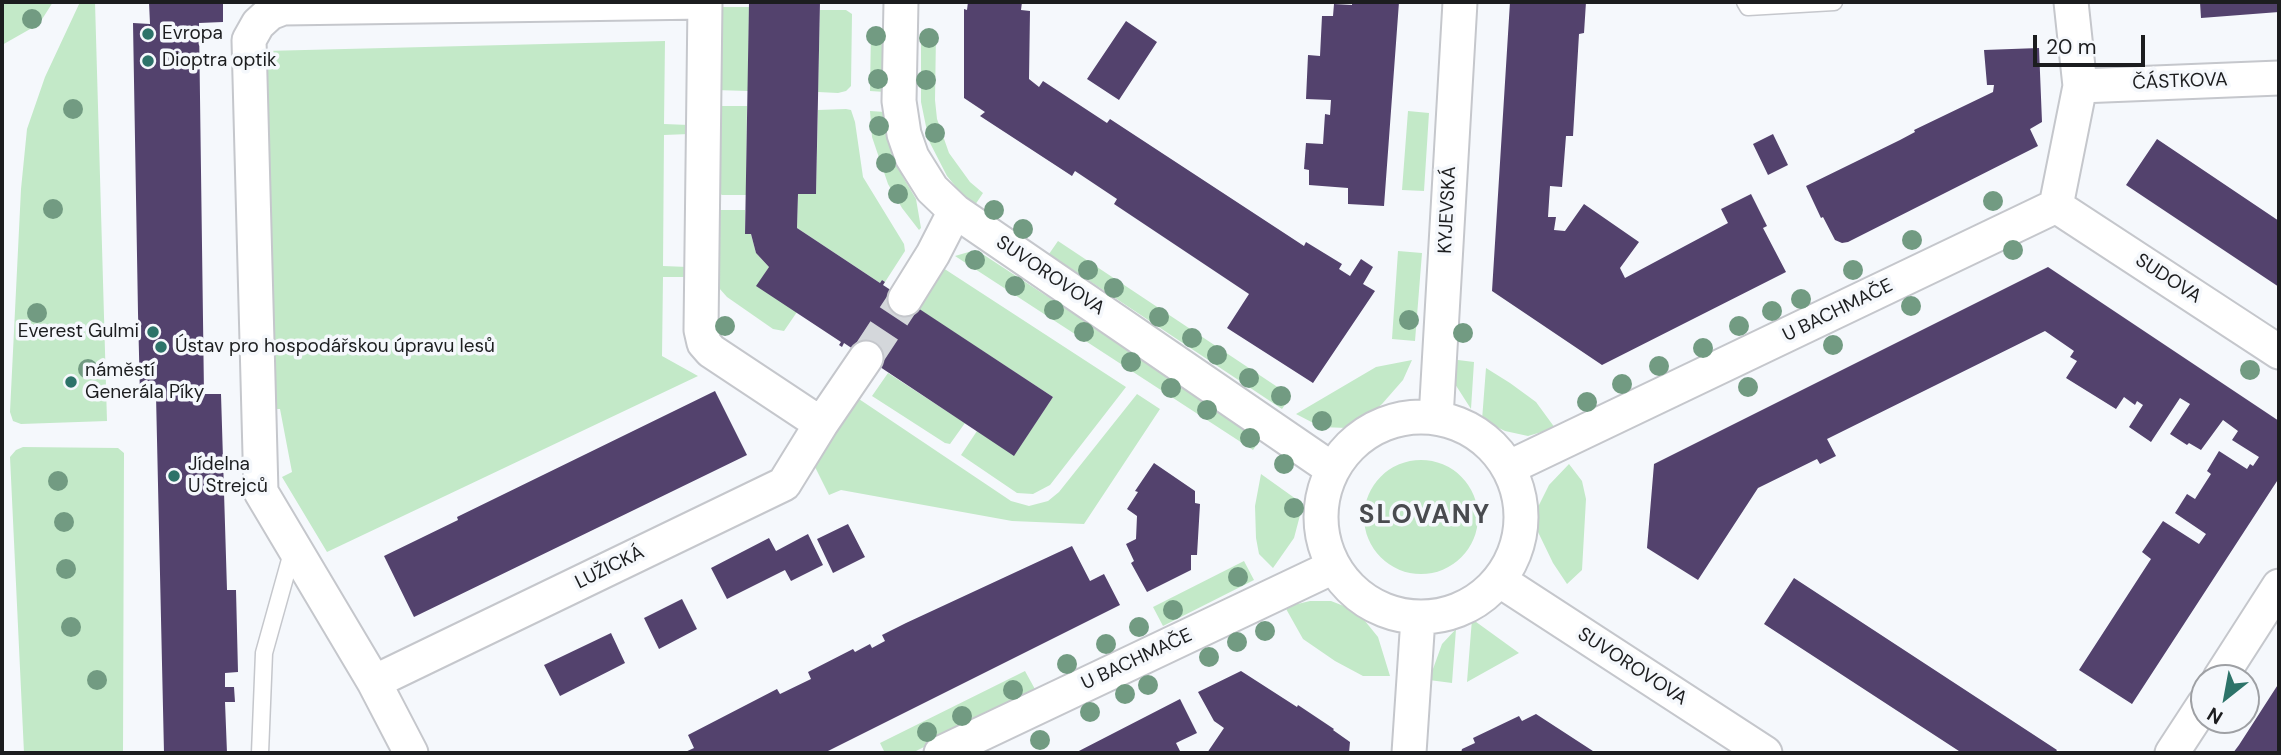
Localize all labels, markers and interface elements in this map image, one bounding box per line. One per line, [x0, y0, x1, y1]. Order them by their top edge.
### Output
scale bar [2036, 21, 2148, 65]
place label: Evropa [162, 23, 223, 45]
marker: Evropa [140, 26, 156, 42]
text: 20 m [2046, 33, 2097, 61]
place label: Dioptra optik [162, 50, 277, 72]
marker: Dioptra optik [140, 53, 156, 69]
street label: ČÁSTKOVA [2132, 69, 2228, 95]
street label: KYJEVSKÁ [1434, 166, 1462, 254]
street label: SUVOROVOVA [992, 231, 1108, 321]
street label: SUDOVA [2131, 249, 2205, 309]
street label: U BACHMAČE [1779, 275, 1897, 347]
place label: Everest Gulmi [18, 321, 139, 343]
marker: Everest Gulmi [145, 324, 161, 340]
place label: Ústav pro hospodářskou úpravu lesů [175, 336, 495, 358]
marker: Ústav pro hospodářskou úpravu lesů [153, 339, 169, 355]
place label: náměstí Generála Píky [85, 360, 204, 404]
marker: náměstí Generála Píky [63, 374, 79, 390]
place label: Jídelna U Strejců [188, 454, 268, 498]
marker: Jídelna U Strejců [166, 468, 182, 484]
district label: SLOVANY [1360, 500, 1490, 532]
street label: LUŽICKÁ [572, 542, 648, 594]
street label: SUVOROVOVA [1573, 623, 1691, 711]
street label: U BACHMAČE [1078, 624, 1196, 696]
north arrow [2190, 664, 2260, 734]
text: N [2203, 701, 2227, 730]

